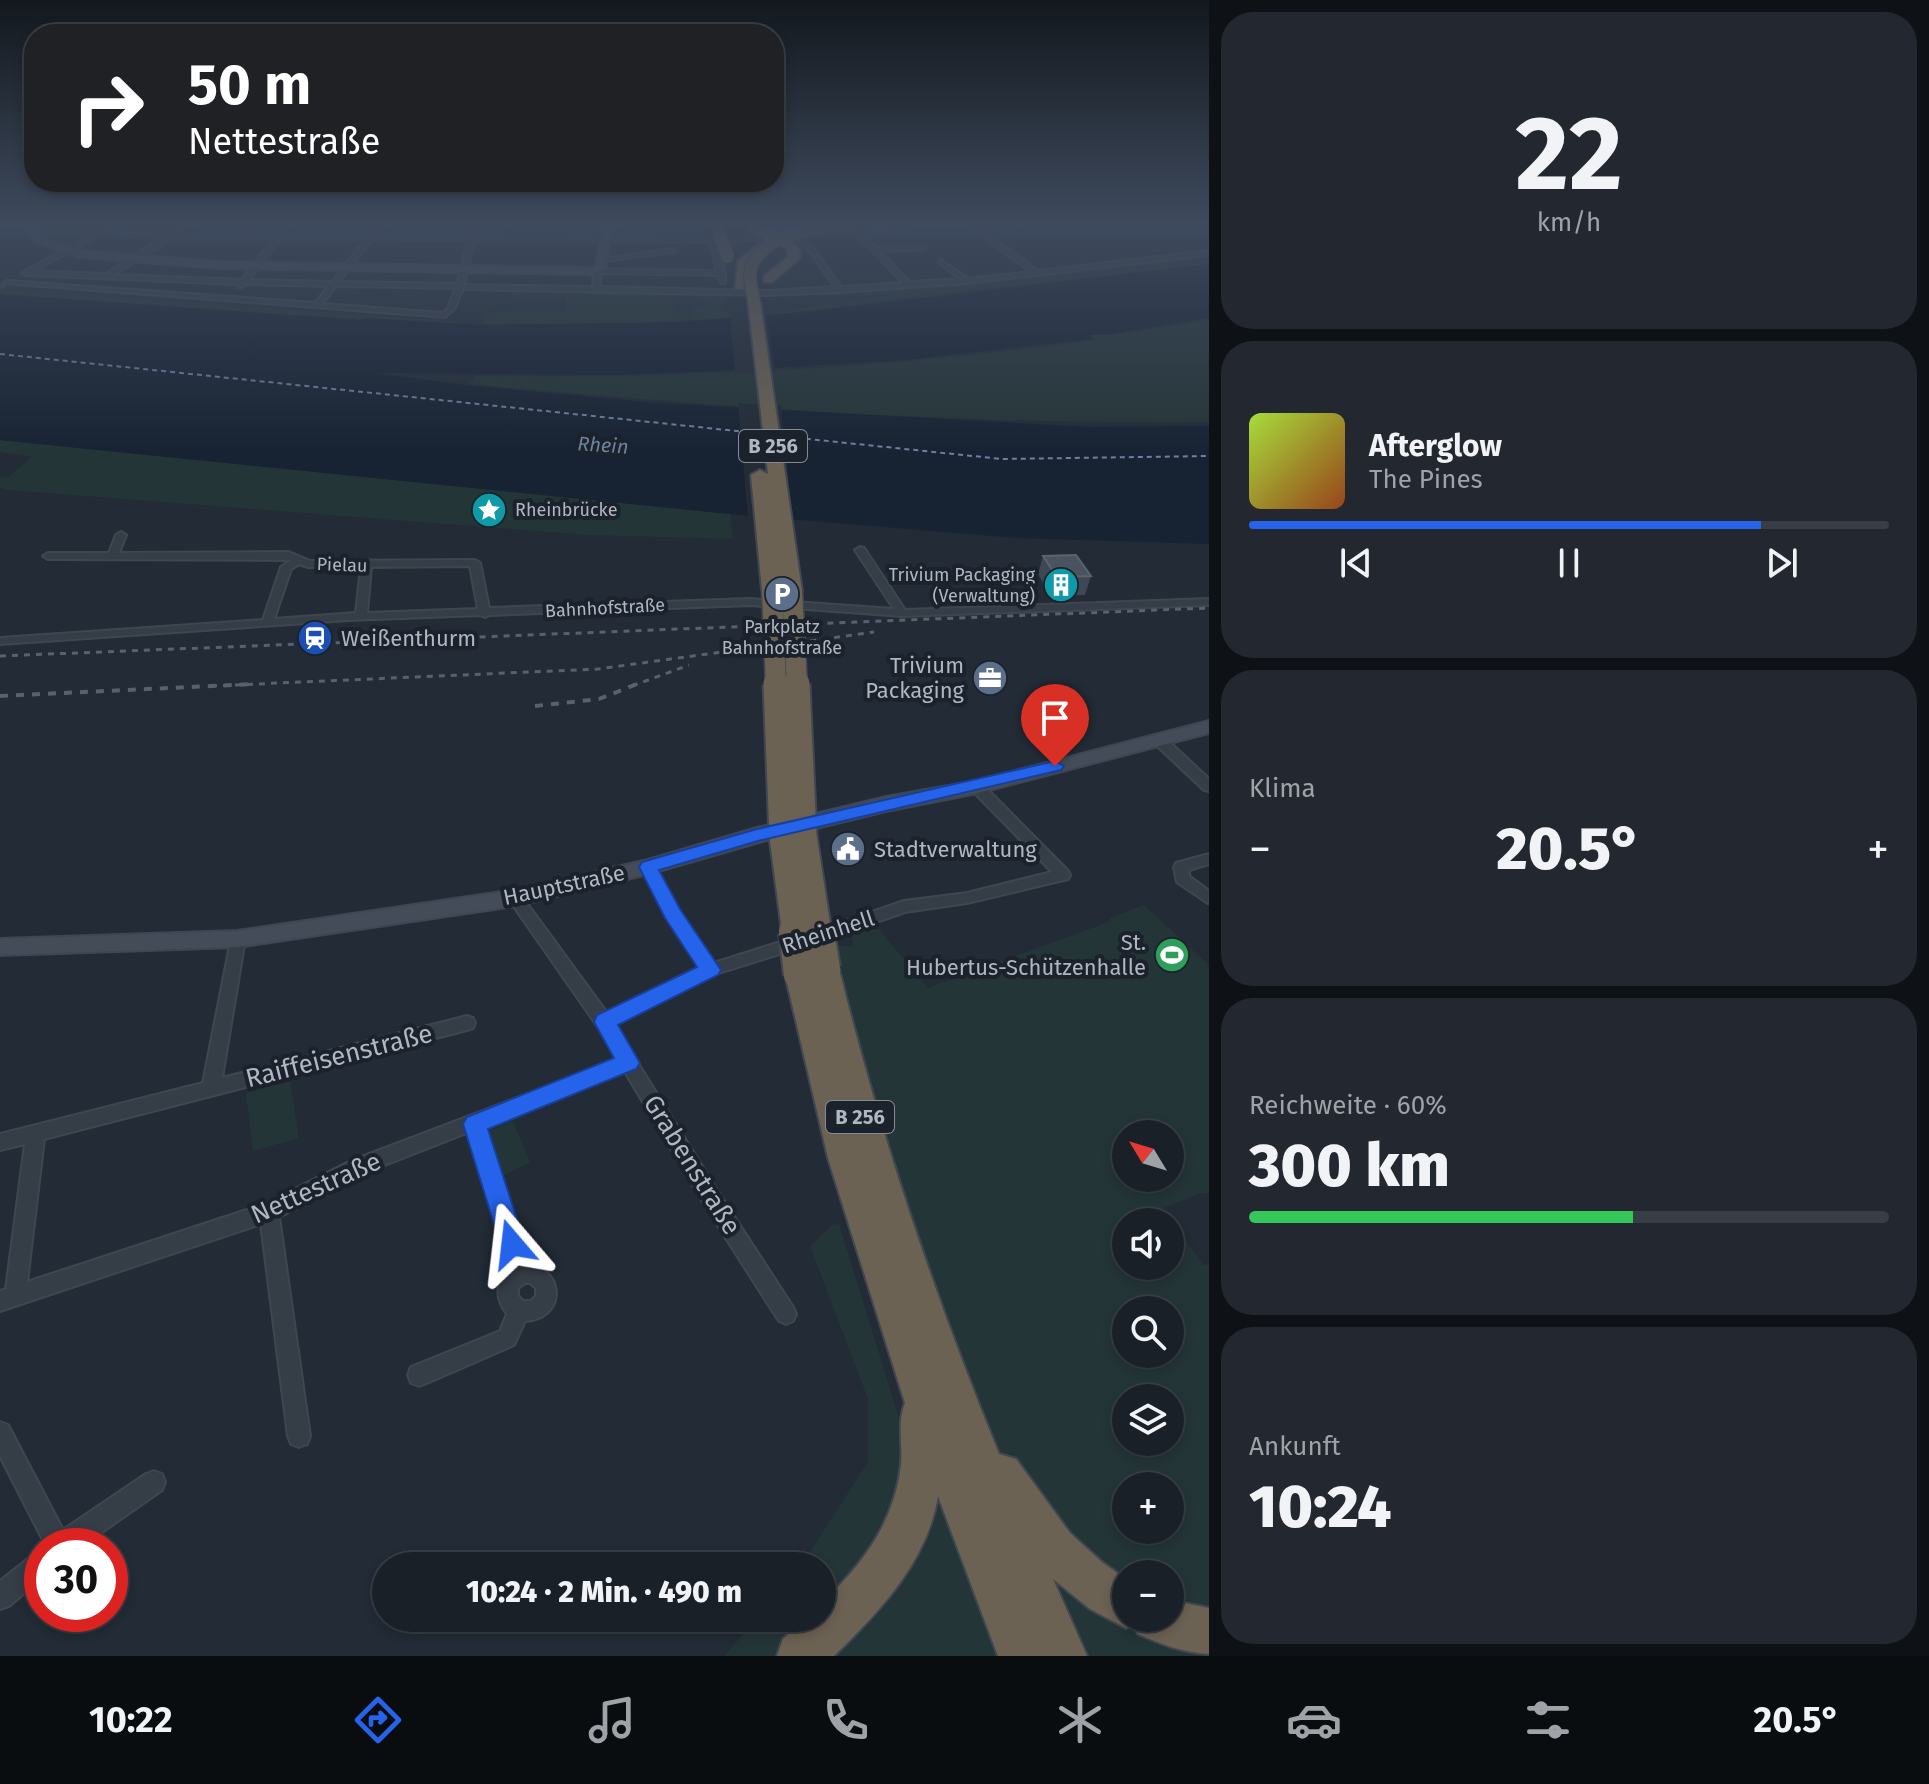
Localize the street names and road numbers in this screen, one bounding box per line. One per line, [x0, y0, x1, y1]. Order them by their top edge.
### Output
road number: B 256 [739, 430, 807, 462]
street label: Pielau [316, 553, 368, 577]
street label: Bahnhofstraße [544, 594, 666, 622]
street label: Hauptstraße [501, 859, 627, 911]
street label: Rheinhell [779, 904, 877, 960]
street label: Raiffeisenstraße [242, 1018, 436, 1094]
street label: Grabenstraße [637, 1089, 747, 1241]
road number: B 256 [826, 1101, 894, 1133]
street label: Nettestraße [246, 1146, 386, 1230]

